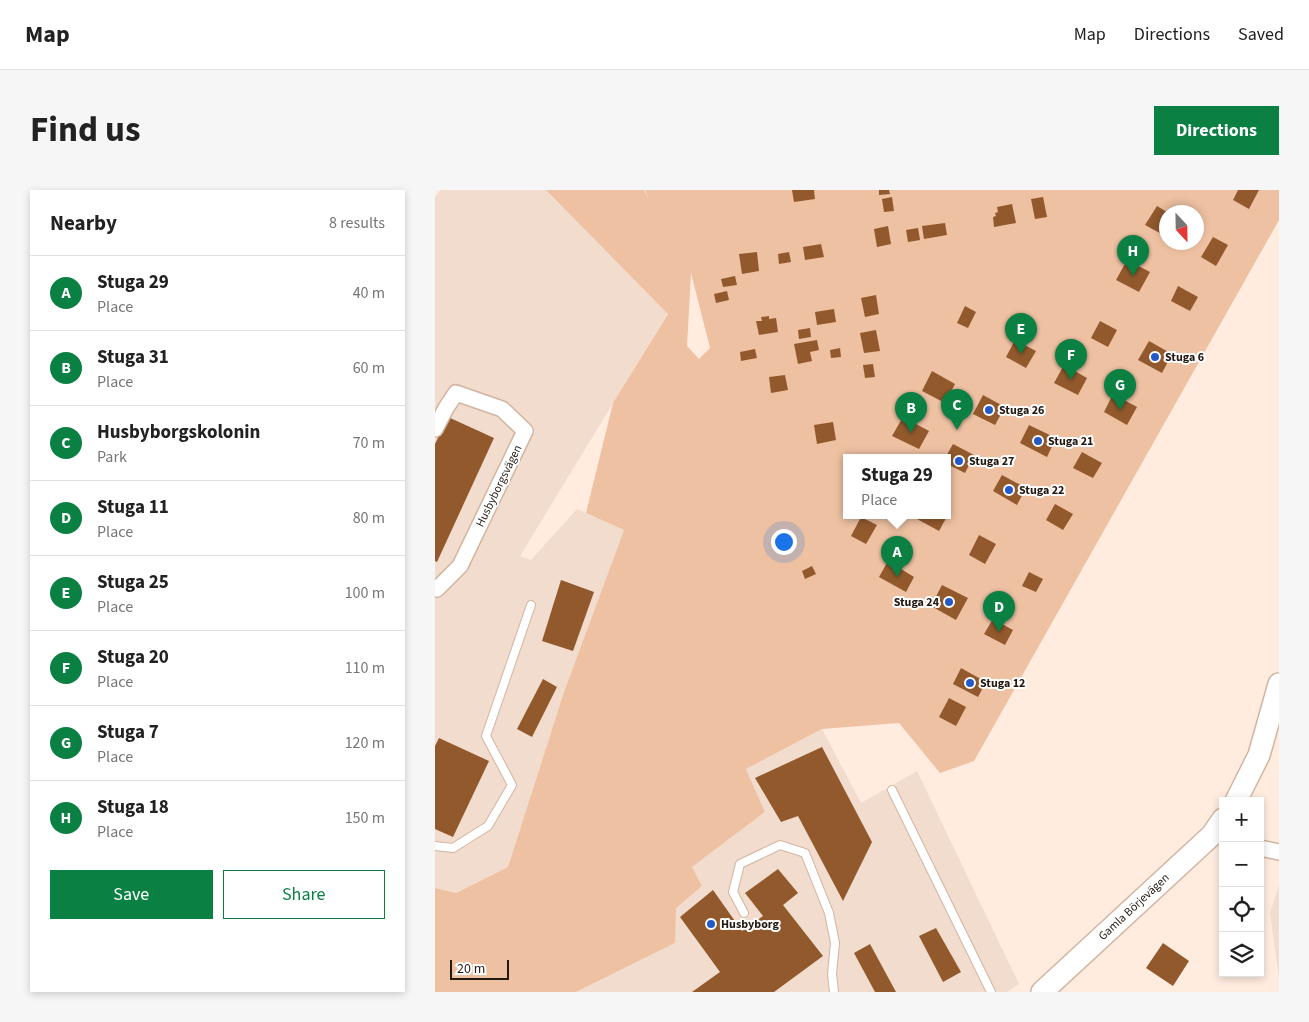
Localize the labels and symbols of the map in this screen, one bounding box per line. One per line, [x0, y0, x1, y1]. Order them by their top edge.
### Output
north arrow [1159, 205, 1204, 250]
pin: H [1117, 235, 1149, 276]
pin: E [1005, 313, 1037, 354]
pin: F [1055, 339, 1087, 380]
place label: Stuga 6 [1165, 349, 1204, 366]
marker: Stuga 6 [1149, 351, 1161, 363]
pin: G [1104, 369, 1136, 410]
pin: C [941, 389, 973, 430]
pin: B [895, 392, 927, 433]
place label: Stuga 26 [999, 402, 1044, 419]
marker: Stuga 26 [983, 404, 995, 416]
place label: Stuga 21 [1048, 433, 1093, 450]
marker: Stuga 21 [1032, 435, 1044, 447]
street label: Husbyborgsvägen [472, 442, 526, 530]
place label: Stuga 27 [969, 453, 1014, 470]
marker: Stuga 27 [953, 455, 965, 467]
place label: Stuga 22 [1019, 482, 1064, 499]
marker: Stuga 22 [1003, 484, 1015, 496]
your location [771, 529, 797, 555]
pin: A [881, 536, 913, 577]
pin: D [983, 591, 1015, 632]
place label: Stuga 24 [894, 594, 940, 611]
marker: Stuga 24 [943, 596, 955, 608]
place label: Stuga 12 [980, 675, 1025, 692]
marker: Stuga 12 [964, 677, 976, 689]
street label: Gamla Börjevägen [1095, 870, 1173, 944]
place label: Husbyborg [721, 916, 779, 933]
marker: Husbyborg [705, 918, 717, 930]
scale bar [450, 957, 509, 980]

